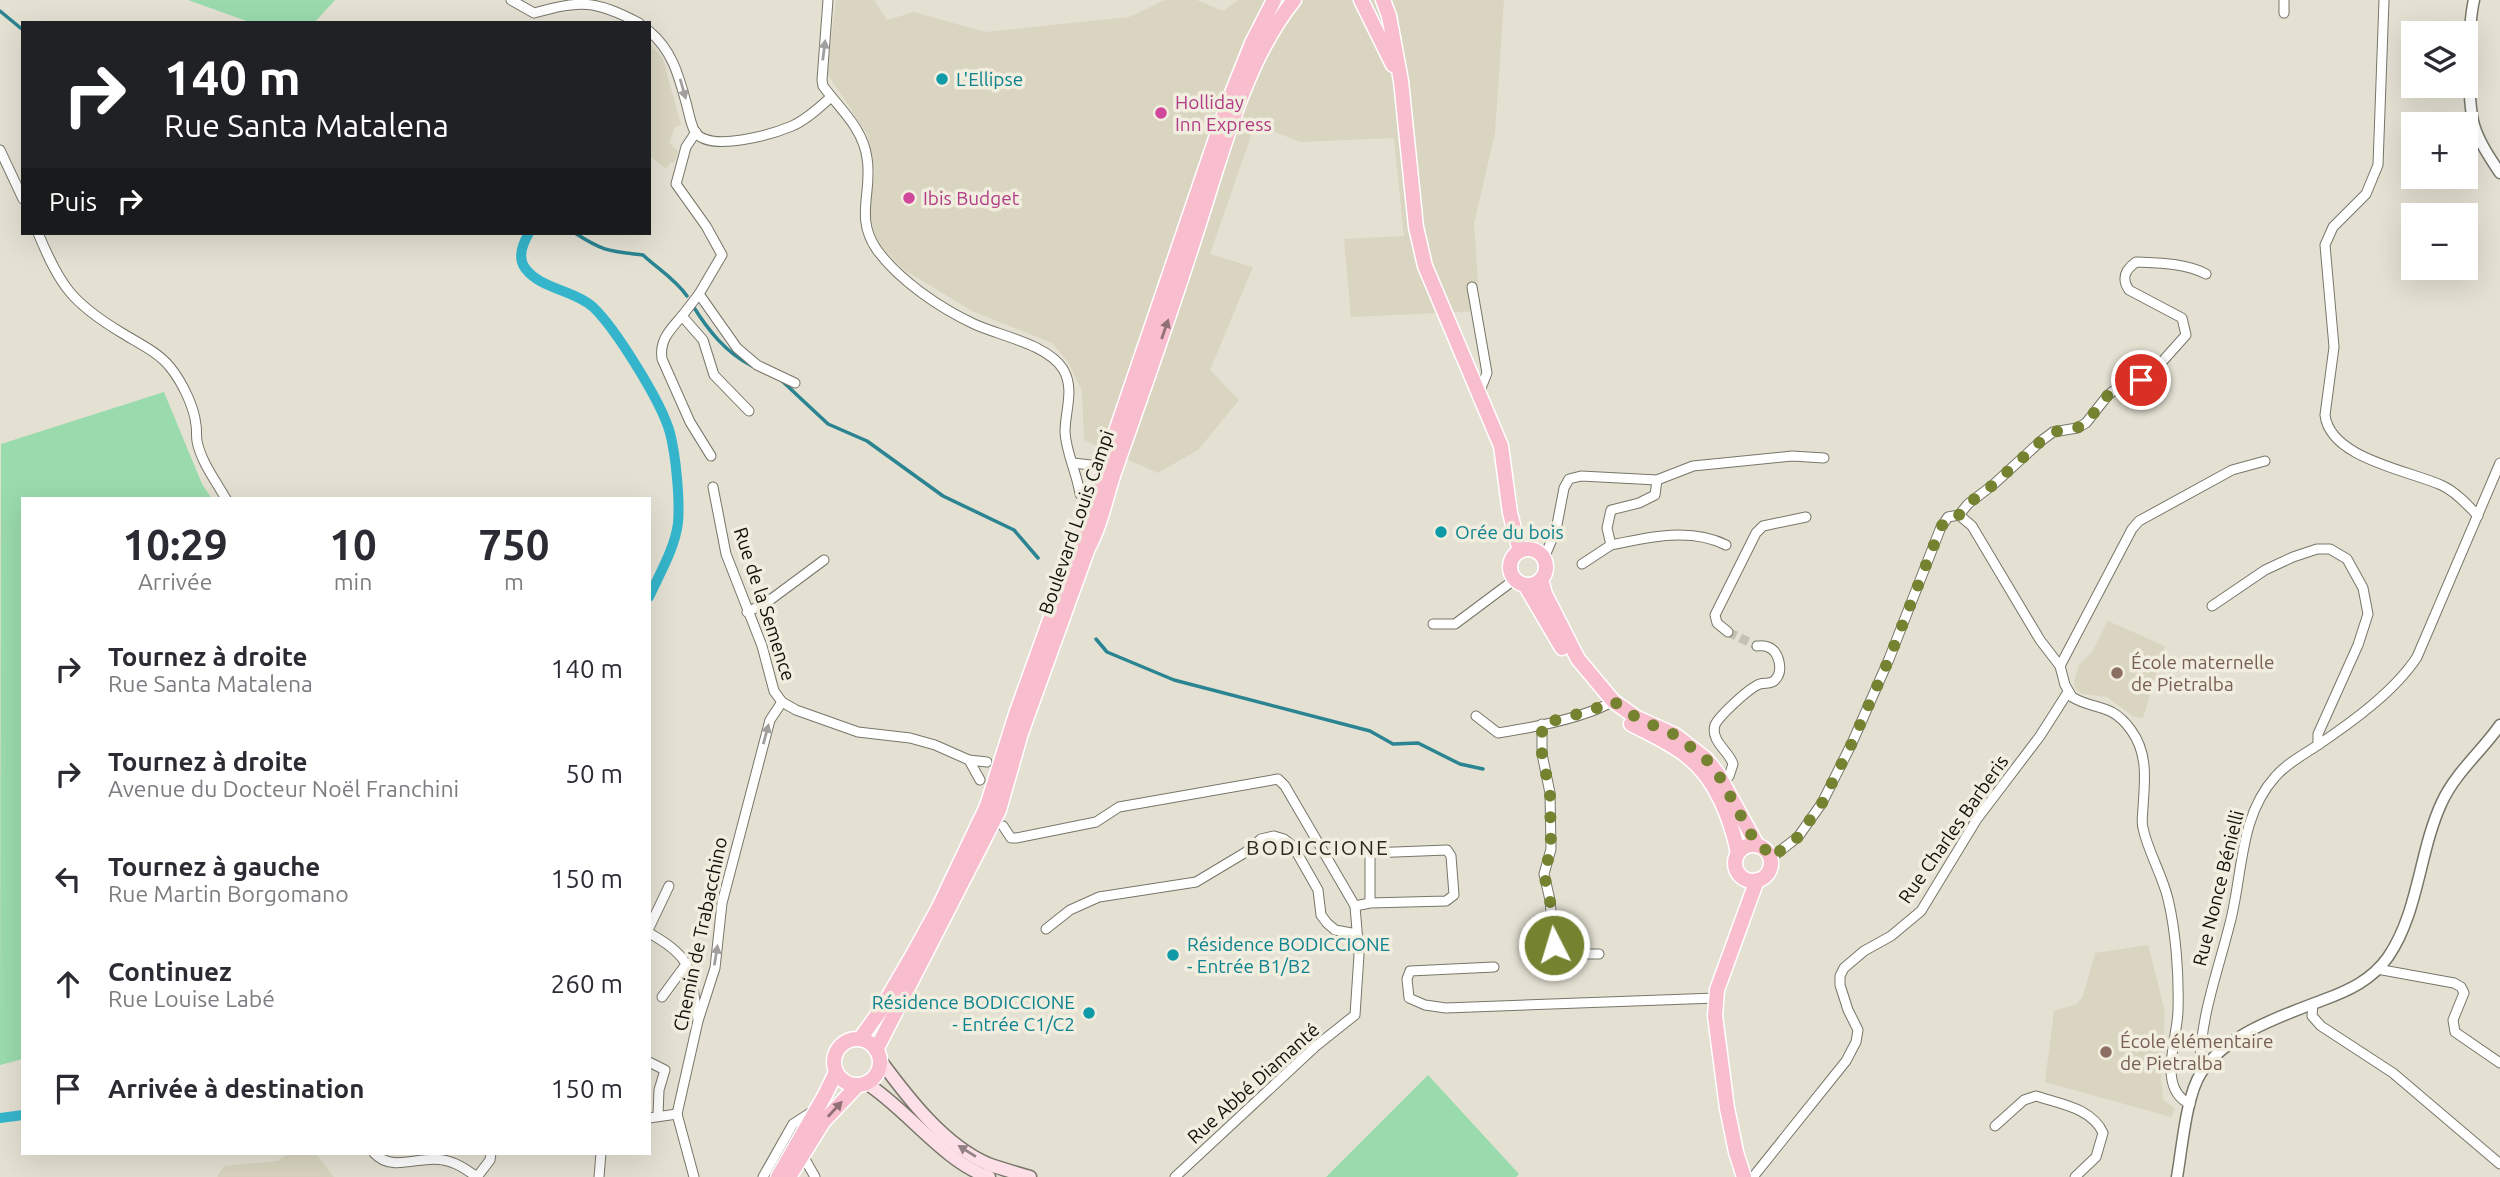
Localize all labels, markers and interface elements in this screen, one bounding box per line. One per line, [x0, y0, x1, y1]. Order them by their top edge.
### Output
map controls [2401, 21, 2478, 280]
button: layers [2401, 21, 2478, 98]
one-way arrow [819, 39, 830, 61]
icon: right [49, 49, 140, 140]
text: 140 m [164, 49, 301, 104]
place label: L'Ellipse [956, 68, 1023, 90]
marker: L'Ellipse [934, 71, 950, 87]
one-way arrow [678, 79, 688, 100]
place label: Holliday Inn Express [1175, 91, 1272, 135]
marker: Holliday Inn Express [1153, 105, 1169, 121]
text: Rue Santa Matalena [164, 107, 449, 143]
button: + [2401, 112, 2478, 189]
icon: right [111, 182, 149, 220]
text: Puis [49, 187, 97, 216]
place label: Ibis Budget [923, 187, 1020, 209]
marker: Ibis Budget [901, 190, 917, 206]
button: − [2401, 203, 2478, 280]
one-way arrow [1160, 318, 1171, 339]
pin [2111, 350, 2171, 410]
icon: arrive [2122, 361, 2160, 399]
street label: Boulevard Louis Campi [1034, 427, 1118, 617]
text: 10:29 [123, 521, 228, 568]
text: 10 [329, 521, 377, 568]
text: 750 [478, 521, 549, 568]
place label: Orée du bois [1455, 521, 1564, 543]
street label: Rue de la Semence [730, 524, 800, 684]
marker: Orée du bois [1433, 524, 1449, 540]
text: Arrivée [138, 569, 212, 594]
text: min [334, 569, 372, 594]
text: m [504, 569, 524, 594]
text: Tournez à droite [108, 642, 307, 671]
icon: right [49, 650, 87, 688]
place label: École maternelle de Pietralba [2131, 651, 2274, 695]
text: 140 m [551, 654, 623, 683]
marker: École maternelle de Pietralba [2109, 665, 2125, 681]
text: Rue Santa Matalena [108, 671, 313, 696]
one-way arrow [761, 723, 772, 745]
text: Tournez à droite [108, 747, 307, 776]
street label: Rue Charles Barberis [1894, 751, 2012, 907]
icon: right [49, 755, 87, 793]
text: 50 m [565, 759, 623, 788]
text: Avenue du Docteur Noël Franchini [108, 776, 459, 801]
street label: Rue Nonce Bénielli [2188, 808, 2248, 968]
street label: Chemin de Trabacchino [669, 835, 731, 1033]
district label: BODICCIONE [1246, 835, 1390, 859]
text: Tournez à gauche [108, 852, 320, 881]
icon: left [49, 860, 87, 898]
text: 150 m [551, 864, 623, 893]
text: Rue Martin Borgomano [108, 881, 349, 906]
position arrow [1517, 908, 1591, 982]
place label: Résidence BODICCIONE - Entrée B1/B2 [1187, 933, 1390, 977]
one-way arrow [711, 944, 722, 966]
marker: Résidence BODICCIONE - Entrée B1/B2 [1165, 947, 1181, 963]
text: Continuez [108, 957, 232, 986]
icon: ahead [49, 965, 87, 1003]
text: 260 m [551, 969, 623, 998]
text: Rue Louise Labé [108, 986, 275, 1011]
place label: Résidence BODICCIONE - Entrée C1/C2 [872, 991, 1075, 1035]
marker: Résidence BODICCIONE - Entrée C1/C2 [1081, 1005, 1097, 1021]
street label: Rue Abbé Diamanté [1183, 1018, 1323, 1148]
place label: École élémentaire de Pietralba [2120, 1030, 2274, 1074]
marker: École élémentaire de Pietralba [2098, 1044, 2114, 1060]
icon: arrive [49, 1070, 87, 1108]
text: Arrivée à destination [108, 1074, 364, 1103]
text: 150 m [551, 1074, 623, 1103]
one-way arrow [826, 1101, 842, 1118]
one-way arrow [958, 1145, 977, 1158]

